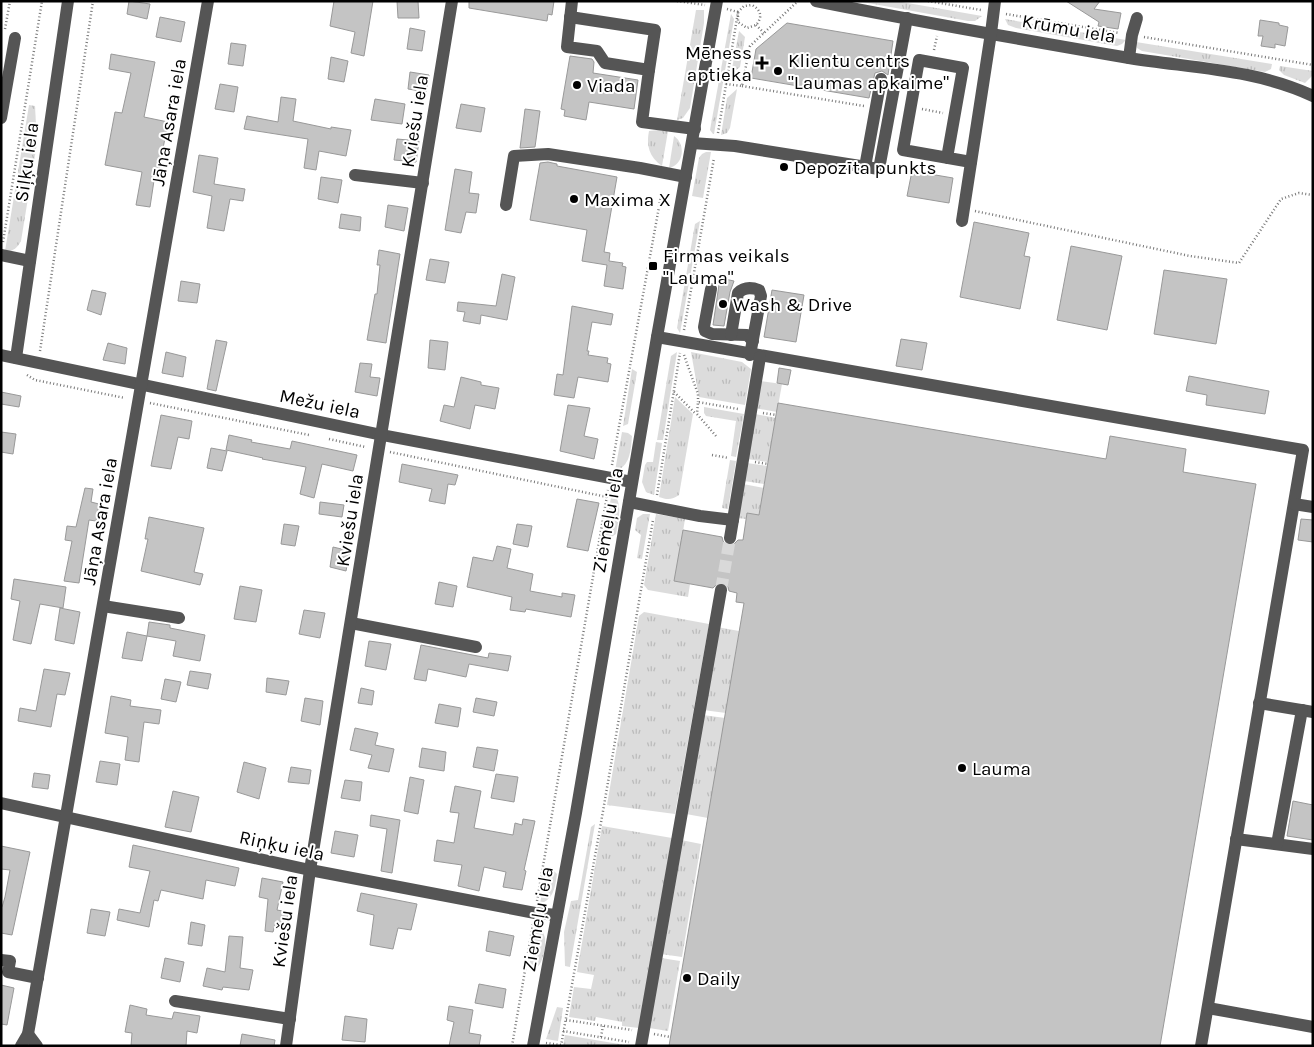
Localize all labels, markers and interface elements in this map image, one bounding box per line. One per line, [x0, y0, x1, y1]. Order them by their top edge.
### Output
street label: Krūmu iela [1020, 10, 1117, 48]
place label: Mēness aptieka [685, 42, 752, 86]
place label: Klientu centrs "Laumas apkaime" [788, 50, 949, 94]
street label: Jāņa Asara iela [147, 57, 191, 188]
marker: Mēness aptieka [756, 57, 768, 69]
marker: Klientu centrs "Laumas apkaime" [772, 65, 784, 77]
street label: Kviešu iela [397, 73, 433, 169]
place label: Viada [587, 75, 636, 97]
marker: Viada [571, 79, 583, 91]
street label: Siļķu iela [11, 121, 43, 203]
place label: Depozīta punkts [794, 157, 937, 179]
marker: Depozīta punkts [778, 161, 790, 173]
place label: Maxima X [584, 189, 671, 211]
marker: Maxima X [568, 193, 580, 205]
place label: Firmas veikals "Lauma" [663, 245, 790, 289]
marker: Firmas veikals "Lauma" [647, 260, 659, 272]
place label: Wash & Drive [733, 294, 852, 316]
marker: Wash & Drive [717, 298, 729, 310]
street label: Mežu iela [277, 385, 362, 423]
street label: Jāņa Asara iela [78, 456, 122, 587]
street label: Ziemeļu iela [588, 466, 628, 575]
street label: Kviešu iela [332, 472, 368, 568]
place label: Lauma [972, 758, 1031, 780]
marker: Lauma [956, 762, 968, 774]
street label: Riņķu iela [237, 826, 326, 866]
street label: Ziemeļu iela [518, 865, 558, 974]
street label: Kviešu iela [268, 873, 302, 969]
place label: Daily [697, 968, 740, 990]
marker: Daily [681, 972, 693, 984]

